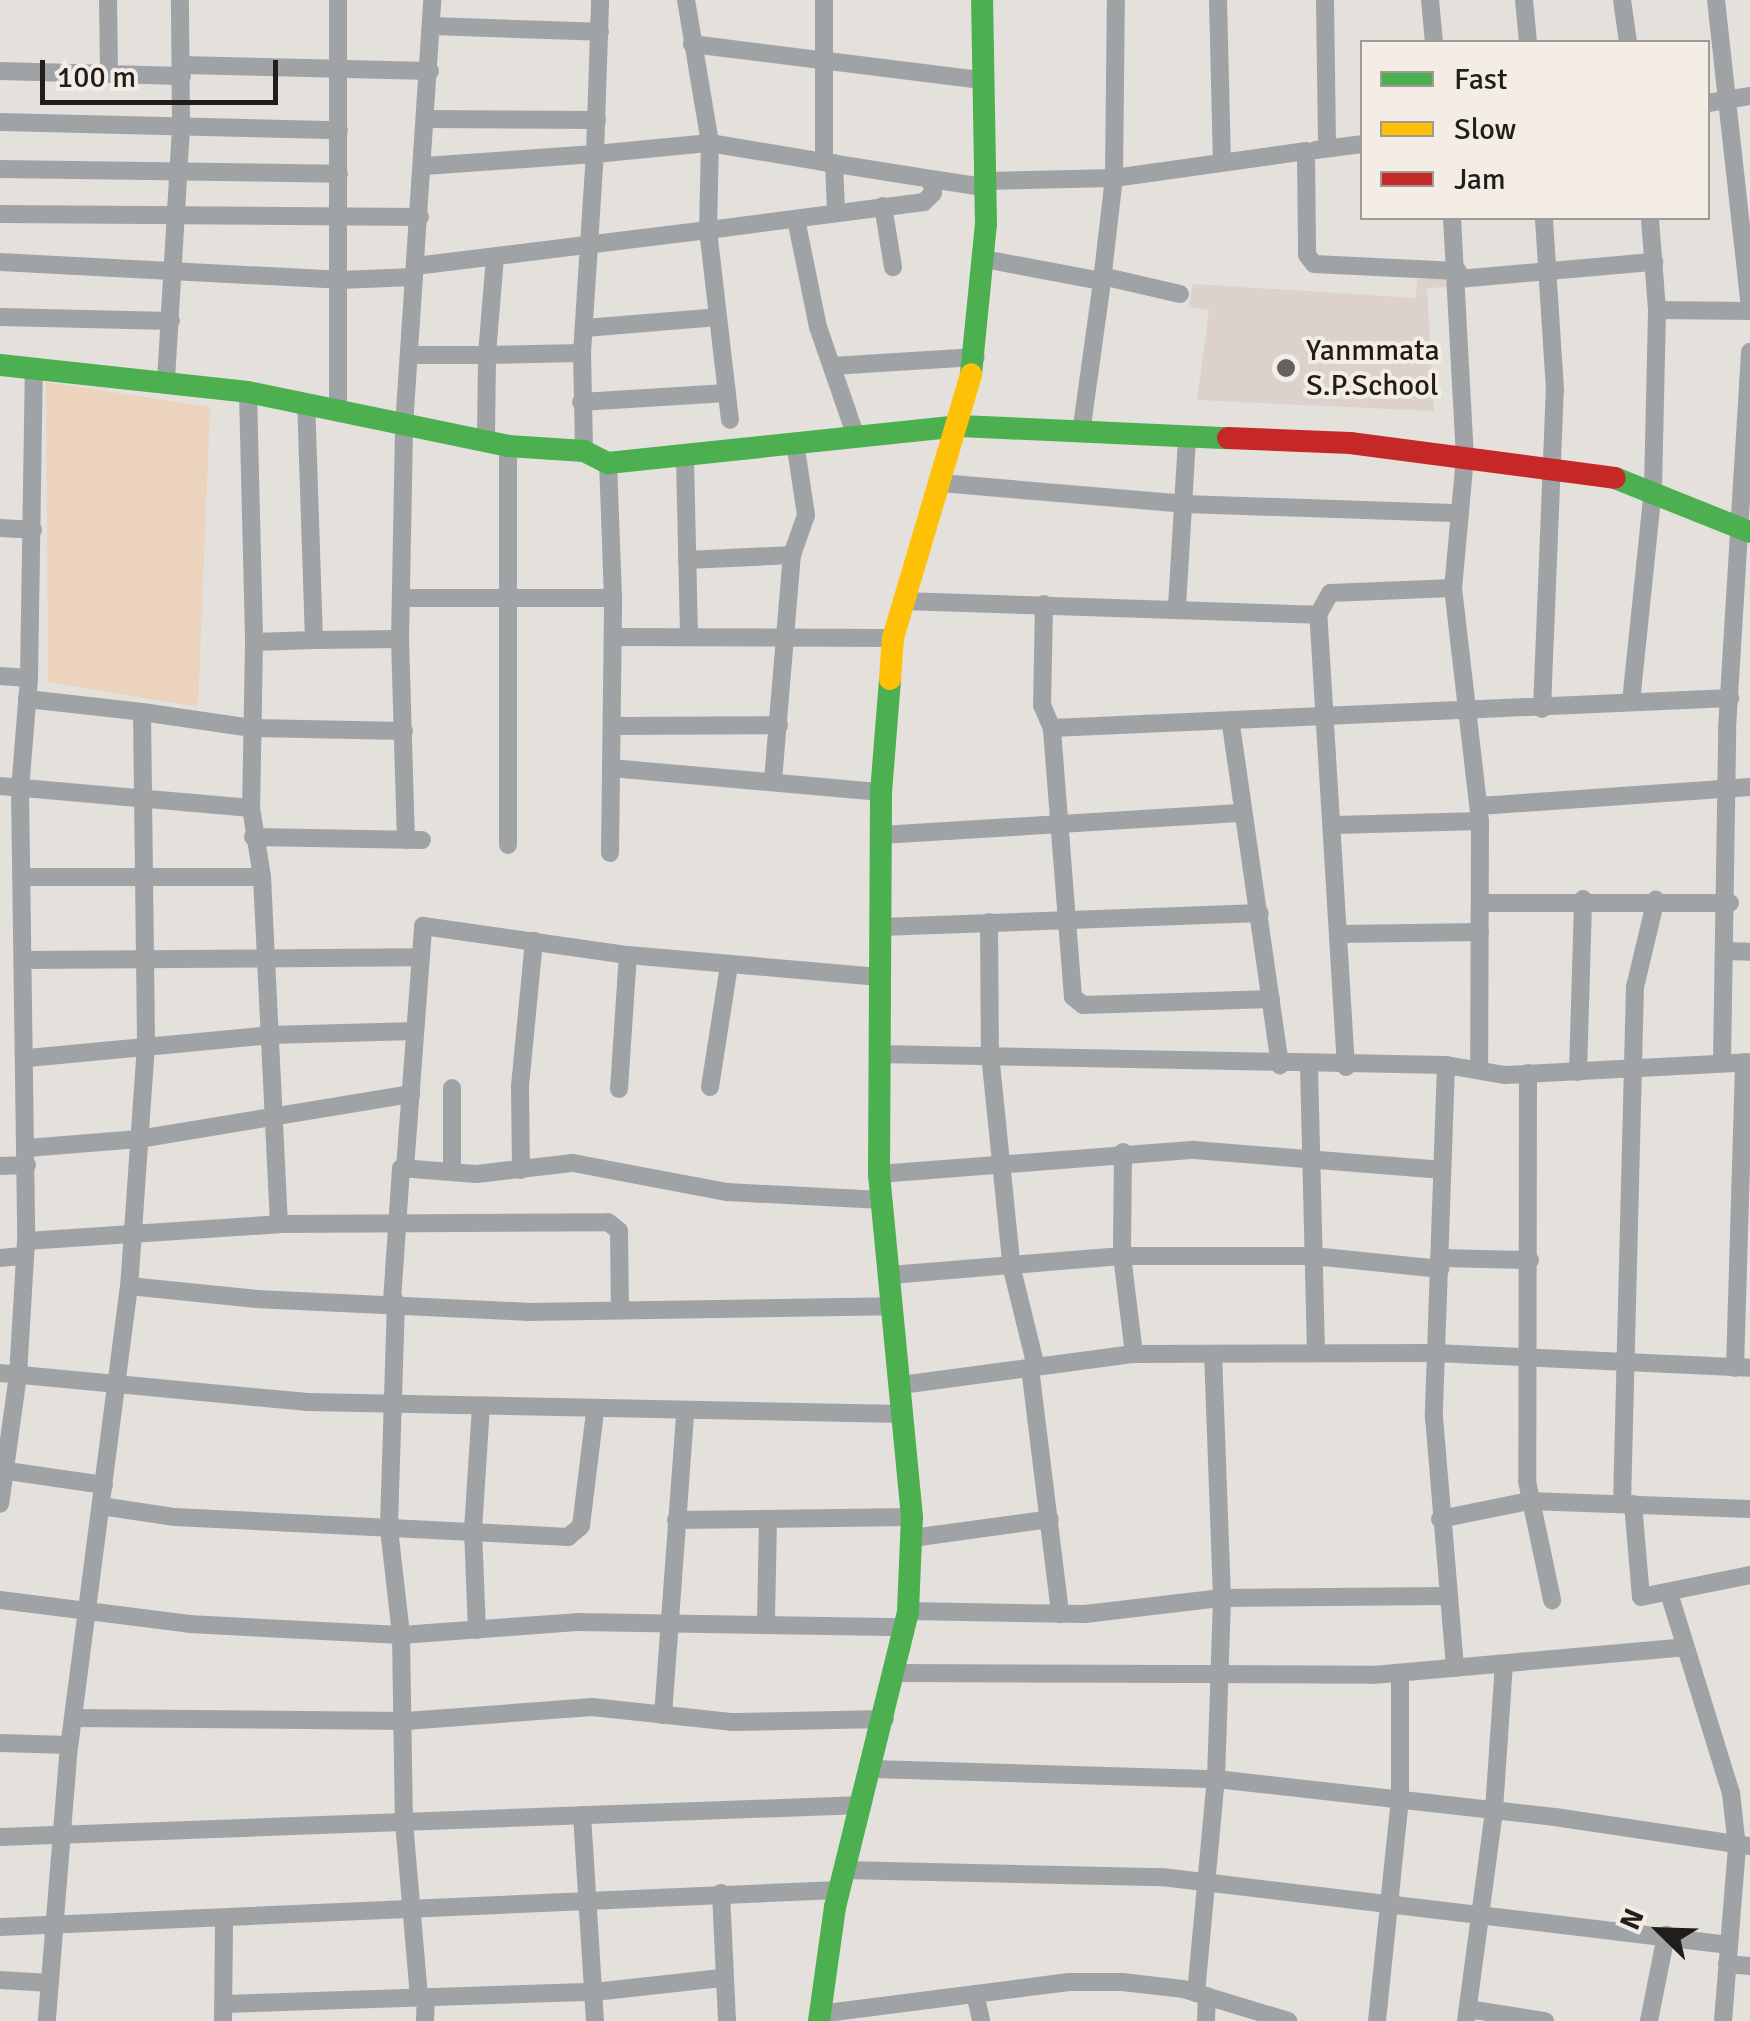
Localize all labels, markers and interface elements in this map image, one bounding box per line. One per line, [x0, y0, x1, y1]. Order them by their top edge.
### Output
scale bar [45, 40, 282, 102]
legend [1360, 40, 1710, 220]
text: 100 m [57, 59, 136, 96]
text: Fast [1454, 61, 1507, 98]
text: Slow [1454, 111, 1516, 148]
text: Jam [1454, 161, 1506, 198]
place label: Yanmmata S.P.School [1306, 333, 1440, 404]
marker: Yanmmata S.P.School [1275, 357, 1297, 379]
north arrow [1610, 1881, 1710, 1981]
text: N [1613, 1904, 1652, 1935]

